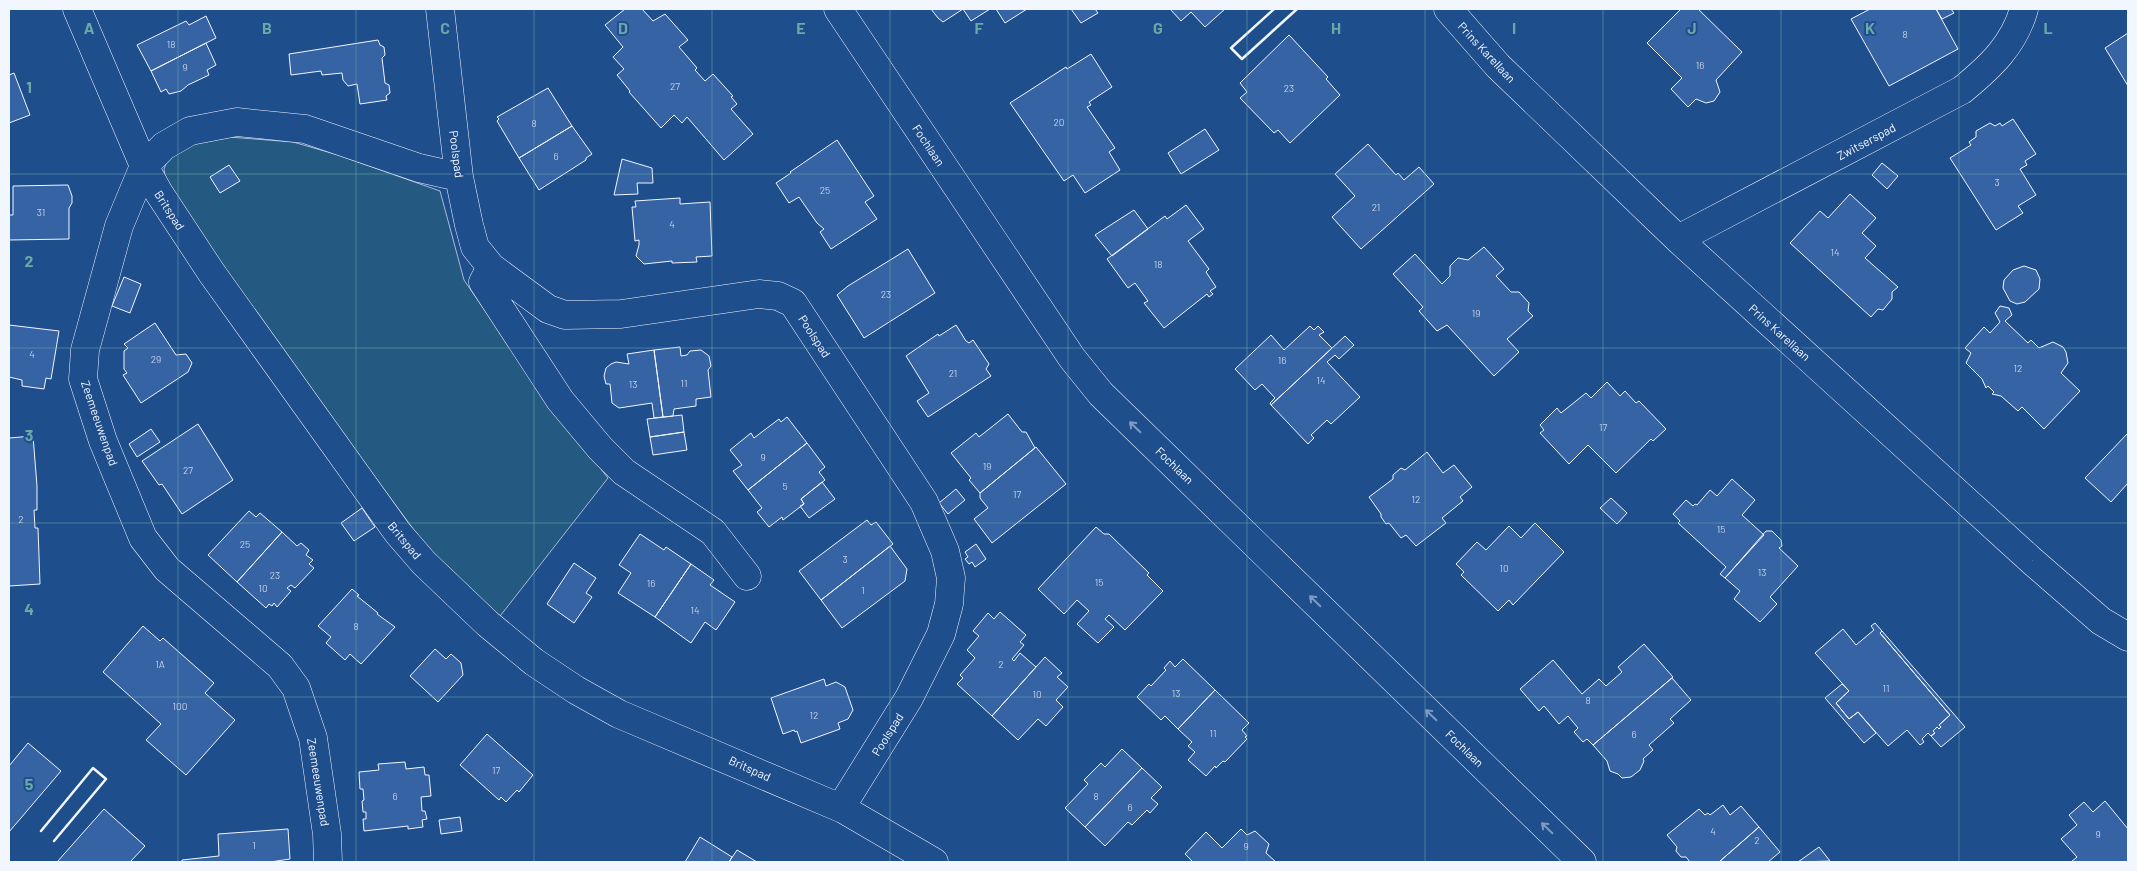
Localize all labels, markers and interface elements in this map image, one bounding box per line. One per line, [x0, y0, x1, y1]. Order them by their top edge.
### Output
text: A [84, 18, 95, 37]
text: B [262, 18, 272, 37]
text: C [440, 18, 450, 37]
text: D [618, 18, 628, 37]
text: E [796, 18, 806, 37]
text: F [975, 18, 984, 37]
text: G [1153, 18, 1163, 37]
text: H [1331, 18, 1341, 37]
text: I [1512, 18, 1516, 37]
text: J [1687, 18, 1697, 37]
text: K [1865, 18, 1875, 37]
text: L [2043, 18, 2053, 37]
street label: Prins Karellaan [1455, 19, 1519, 85]
house number: 8 [1902, 28, 1908, 40]
house number: 18 [167, 38, 175, 50]
house number: 16 [1696, 59, 1704, 71]
house number: 9 [182, 61, 188, 73]
text: 1 [26, 77, 32, 96]
house number: 27 [670, 80, 680, 92]
house number: 23 [1284, 82, 1294, 94]
house number: 20 [1053, 116, 1065, 128]
house number: 8 [531, 117, 537, 129]
street label: Zwitserspad [1834, 120, 1898, 162]
street label: Fochlaan [910, 122, 948, 168]
street label: Poolspad [447, 129, 467, 179]
house number: 6 [553, 150, 559, 162]
house number: 3 [1994, 176, 2000, 188]
house number: 25 [820, 184, 830, 196]
street label: Britspad [152, 188, 188, 232]
house number: 21 [1372, 201, 1380, 213]
house number: 31 [37, 206, 45, 218]
house number: 4 [669, 218, 675, 230]
house number: 14 [1830, 246, 1840, 258]
text: 2 [25, 251, 34, 270]
house number: 18 [1154, 258, 1162, 270]
house number: 23 [881, 288, 891, 300]
street label: Prins Karellaan [1746, 301, 1814, 363]
house number: 19 [1472, 307, 1480, 319]
street label: Poolspad [796, 312, 834, 360]
house number: 4 [29, 348, 35, 360]
house number: 29 [151, 353, 161, 365]
house number: 16 [1278, 354, 1286, 366]
house number: 12 [2014, 362, 2022, 374]
house number: 21 [949, 367, 957, 379]
house number: 14 [1316, 374, 1326, 386]
house number: 11 [680, 377, 688, 389]
house number: 13 [629, 378, 637, 390]
street label: Zeemeeuwenpad [79, 379, 121, 467]
one-way arrow [1129, 421, 1142, 433]
house number: 17 [1599, 421, 1607, 433]
text: 3 [25, 425, 33, 444]
street label: Fochlaan [1153, 444, 1197, 486]
house number: 9 [760, 451, 766, 463]
house number: 19 [983, 460, 991, 472]
house number: 27 [183, 464, 193, 476]
house number: 5 [782, 480, 788, 492]
house number: 17 [1013, 488, 1021, 500]
house number: 12 [1412, 493, 1420, 505]
house number: 2 [18, 513, 24, 525]
street label: Britspad [385, 518, 425, 562]
house number: 15 [1717, 523, 1725, 535]
house number: 25 [240, 538, 250, 550]
house number: 3 [842, 553, 848, 565]
house number: 10 [1499, 562, 1509, 574]
house number: 13 [1758, 566, 1766, 578]
house number: 23 [270, 569, 280, 581]
house number: 15 [1095, 576, 1103, 588]
house number: 16 [647, 577, 655, 589]
house number: 10 [258, 582, 268, 594]
house number: 1 [861, 584, 865, 596]
one-way arrow [1309, 596, 1321, 608]
text: 4 [24, 599, 34, 618]
house number: 14 [690, 604, 700, 616]
house number: 8 [353, 620, 359, 632]
house number: 1A [155, 658, 165, 670]
house number: 2 [998, 658, 1004, 670]
house number: 11 [1882, 682, 1890, 694]
house number: 13 [1172, 687, 1180, 699]
house number: 10 [1032, 688, 1042, 700]
house number: 8 [1585, 694, 1591, 706]
house number: 100 [173, 700, 187, 712]
house number: 12 [810, 709, 818, 721]
one-way arrow [1425, 709, 1437, 721]
street label: Poolspad [868, 710, 906, 758]
house number: 11 [1209, 727, 1217, 739]
street label: Fochlaan [1443, 727, 1487, 769]
house number: 6 [1631, 728, 1637, 740]
street label: Zeemeeuwenpad [305, 737, 333, 827]
street label: Britspad [727, 753, 773, 783]
house number: 17 [492, 764, 500, 776]
text: 5 [25, 774, 34, 793]
house number: 6 [392, 790, 398, 802]
house number: 8 [1093, 790, 1099, 802]
house number: 6 [1127, 801, 1133, 813]
one-way arrow [1541, 822, 1554, 834]
house number: 4 [1710, 825, 1716, 837]
house number: 9 [2095, 828, 2101, 840]
house number: 2 [1754, 834, 1760, 846]
house number: 1 [252, 839, 256, 851]
house number: 9 [1243, 840, 1249, 852]

